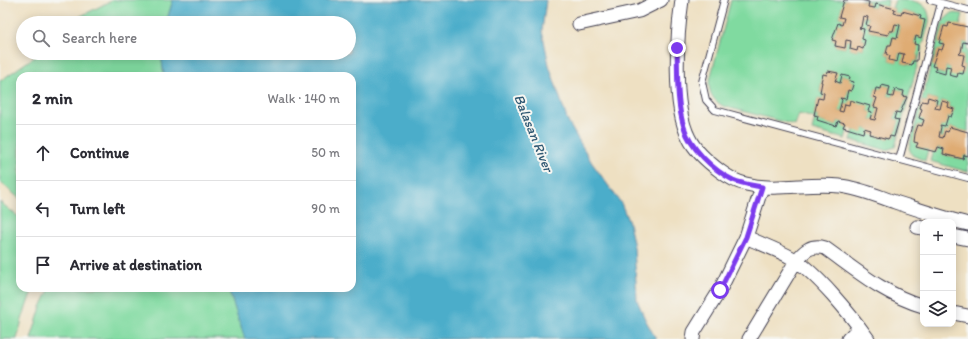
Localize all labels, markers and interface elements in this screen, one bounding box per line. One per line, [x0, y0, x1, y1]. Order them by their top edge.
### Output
search box [16, 16, 356, 60]
icon: search [30, 27, 52, 49]
text: Search here [62, 29, 137, 47]
route end [668, 39, 686, 57]
text: 2 min [32, 88, 72, 108]
text: Walk · 140 m [268, 91, 340, 106]
water label: Balasan River [510, 92, 557, 176]
icon: ahead [32, 142, 54, 164]
text: Continue [70, 144, 129, 162]
text: 50 m [311, 145, 340, 160]
icon: left [32, 198, 54, 220]
text: Turn left [70, 200, 125, 218]
text: 90 m [311, 201, 340, 216]
map controls [920, 219, 956, 327]
button: + [920, 219, 956, 255]
icon: arrive [32, 254, 54, 276]
button: − [920, 255, 956, 291]
text: Arrive at destination [70, 256, 202, 274]
route start [711, 281, 729, 299]
button: layers [920, 291, 956, 327]

